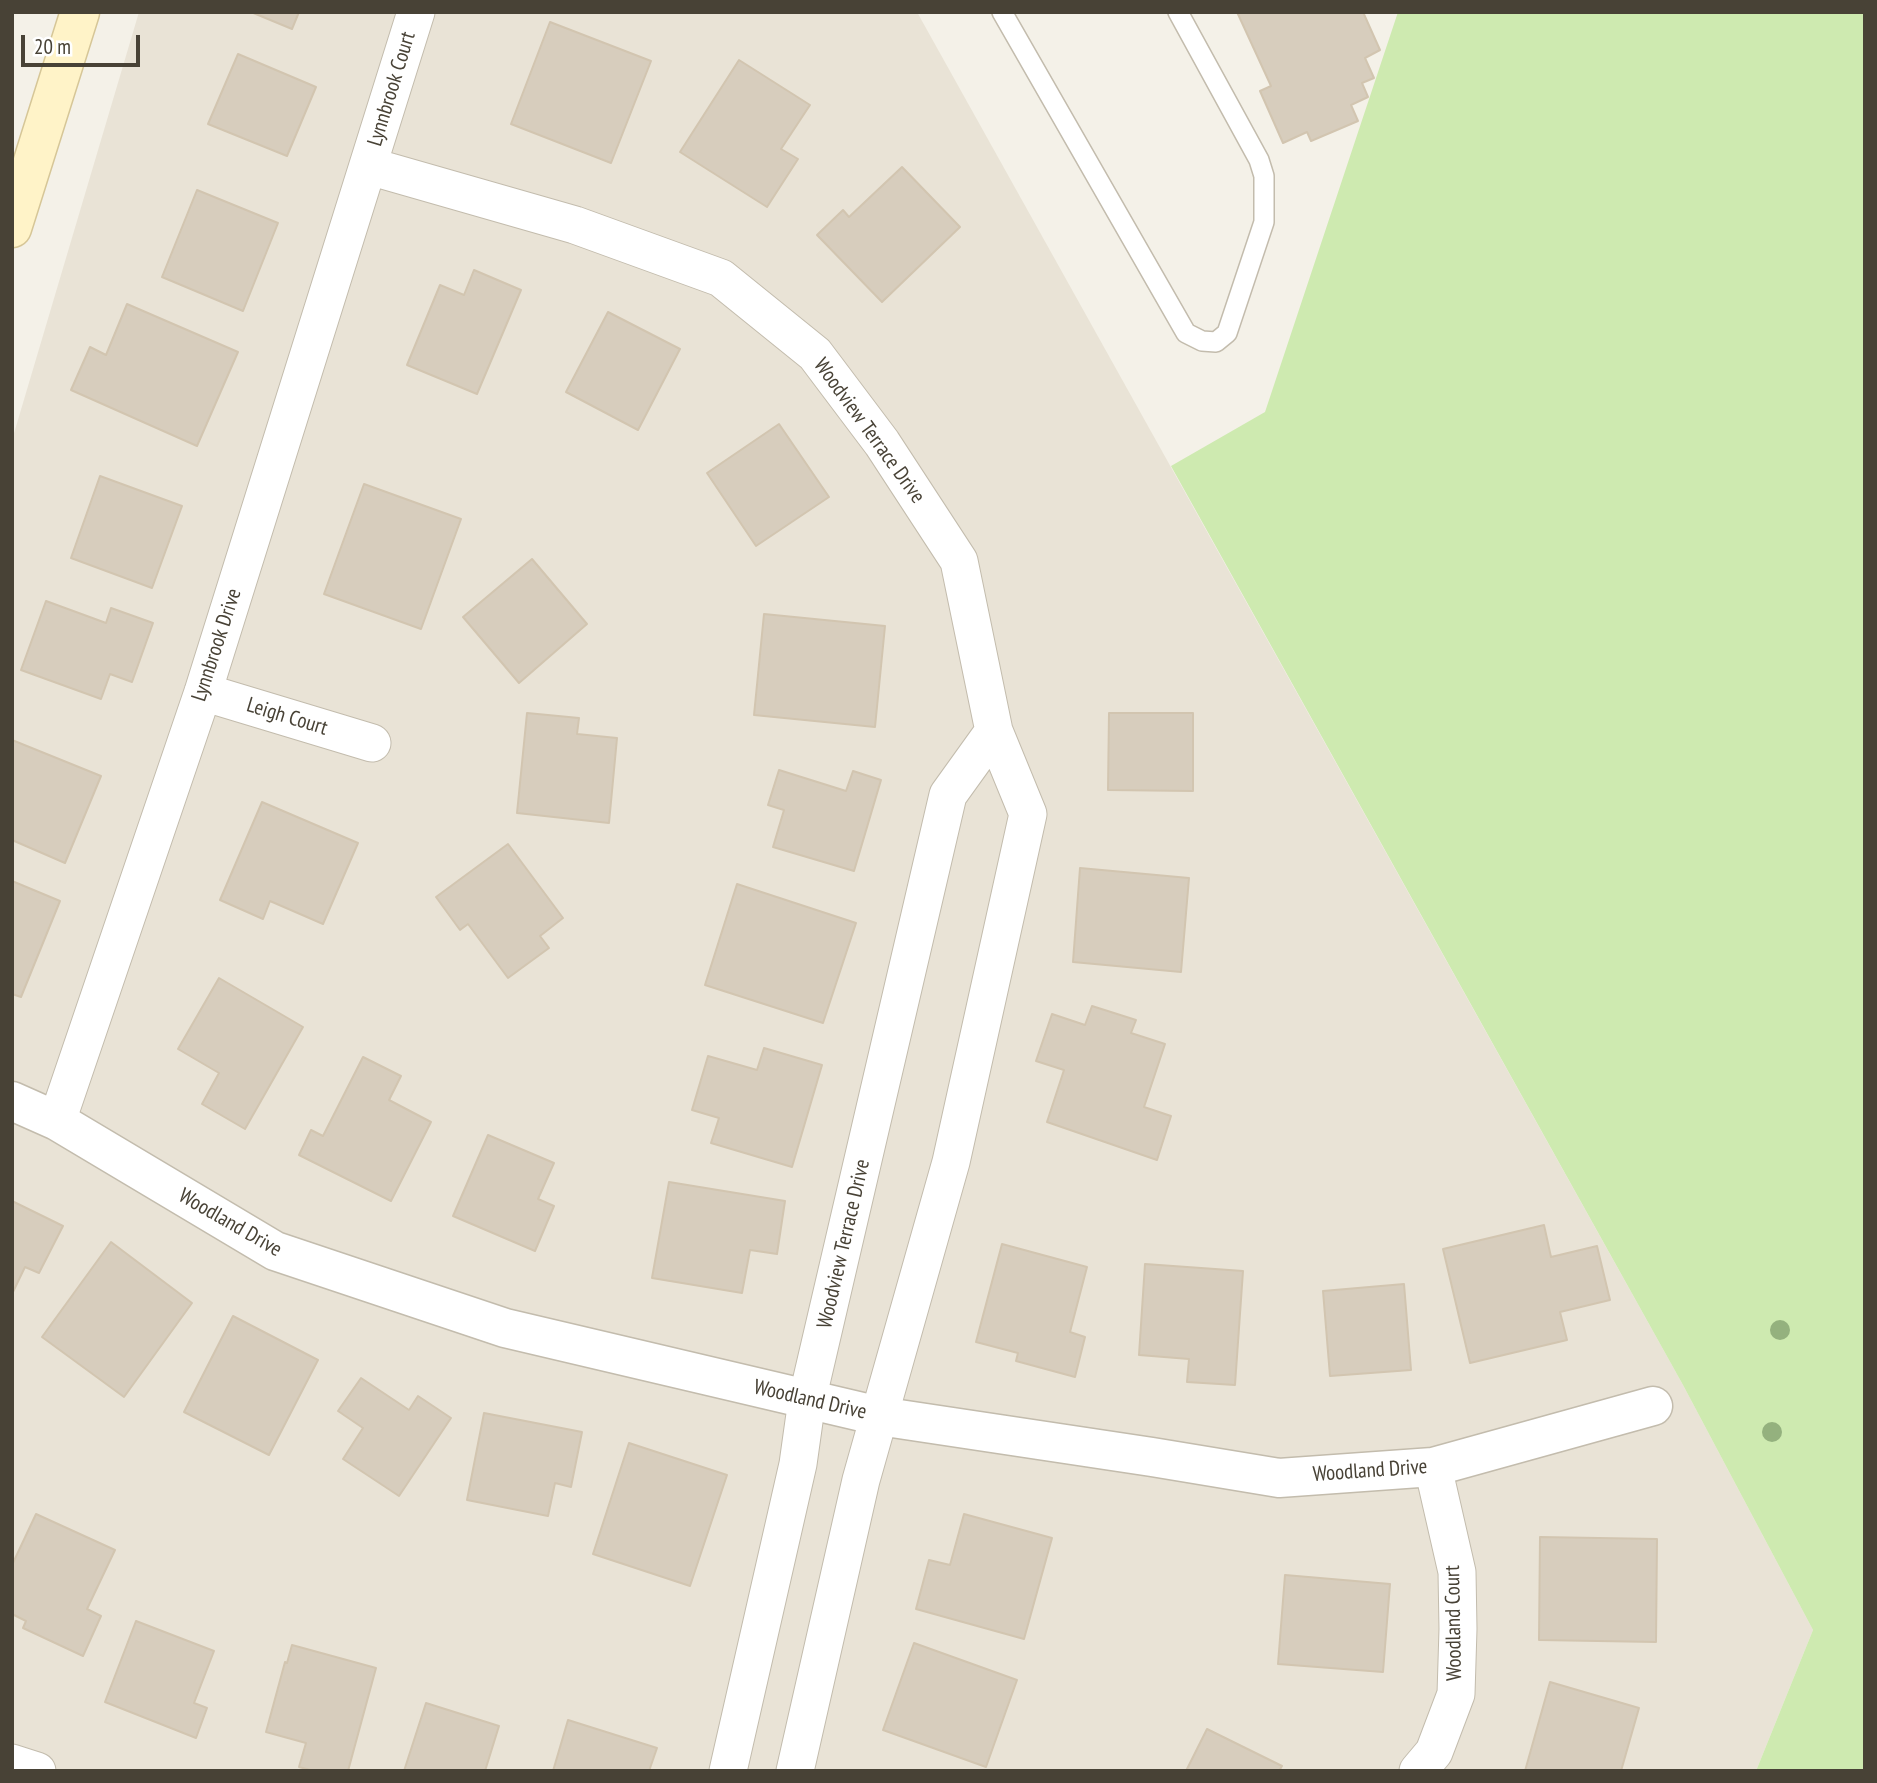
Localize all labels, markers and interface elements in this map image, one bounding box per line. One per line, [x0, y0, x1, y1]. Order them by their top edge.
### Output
scale bar [24, 21, 144, 65]
street label: Lynnbrook Court [363, 29, 421, 149]
text: 20 m [34, 33, 71, 60]
street label: Woodview Terrace Drive [808, 354, 930, 508]
street label: Lynnbrook Drive [187, 585, 247, 705]
street label: Leigh Court [244, 693, 330, 741]
street label: Woodview Terrace Drive [812, 1157, 876, 1331]
street label: Woodland Drive [174, 1183, 286, 1263]
street label: Woodland Drive [751, 1375, 869, 1425]
street label: Woodland Drive [1312, 1454, 1428, 1488]
street label: Woodland Court [1440, 1565, 1468, 1681]

